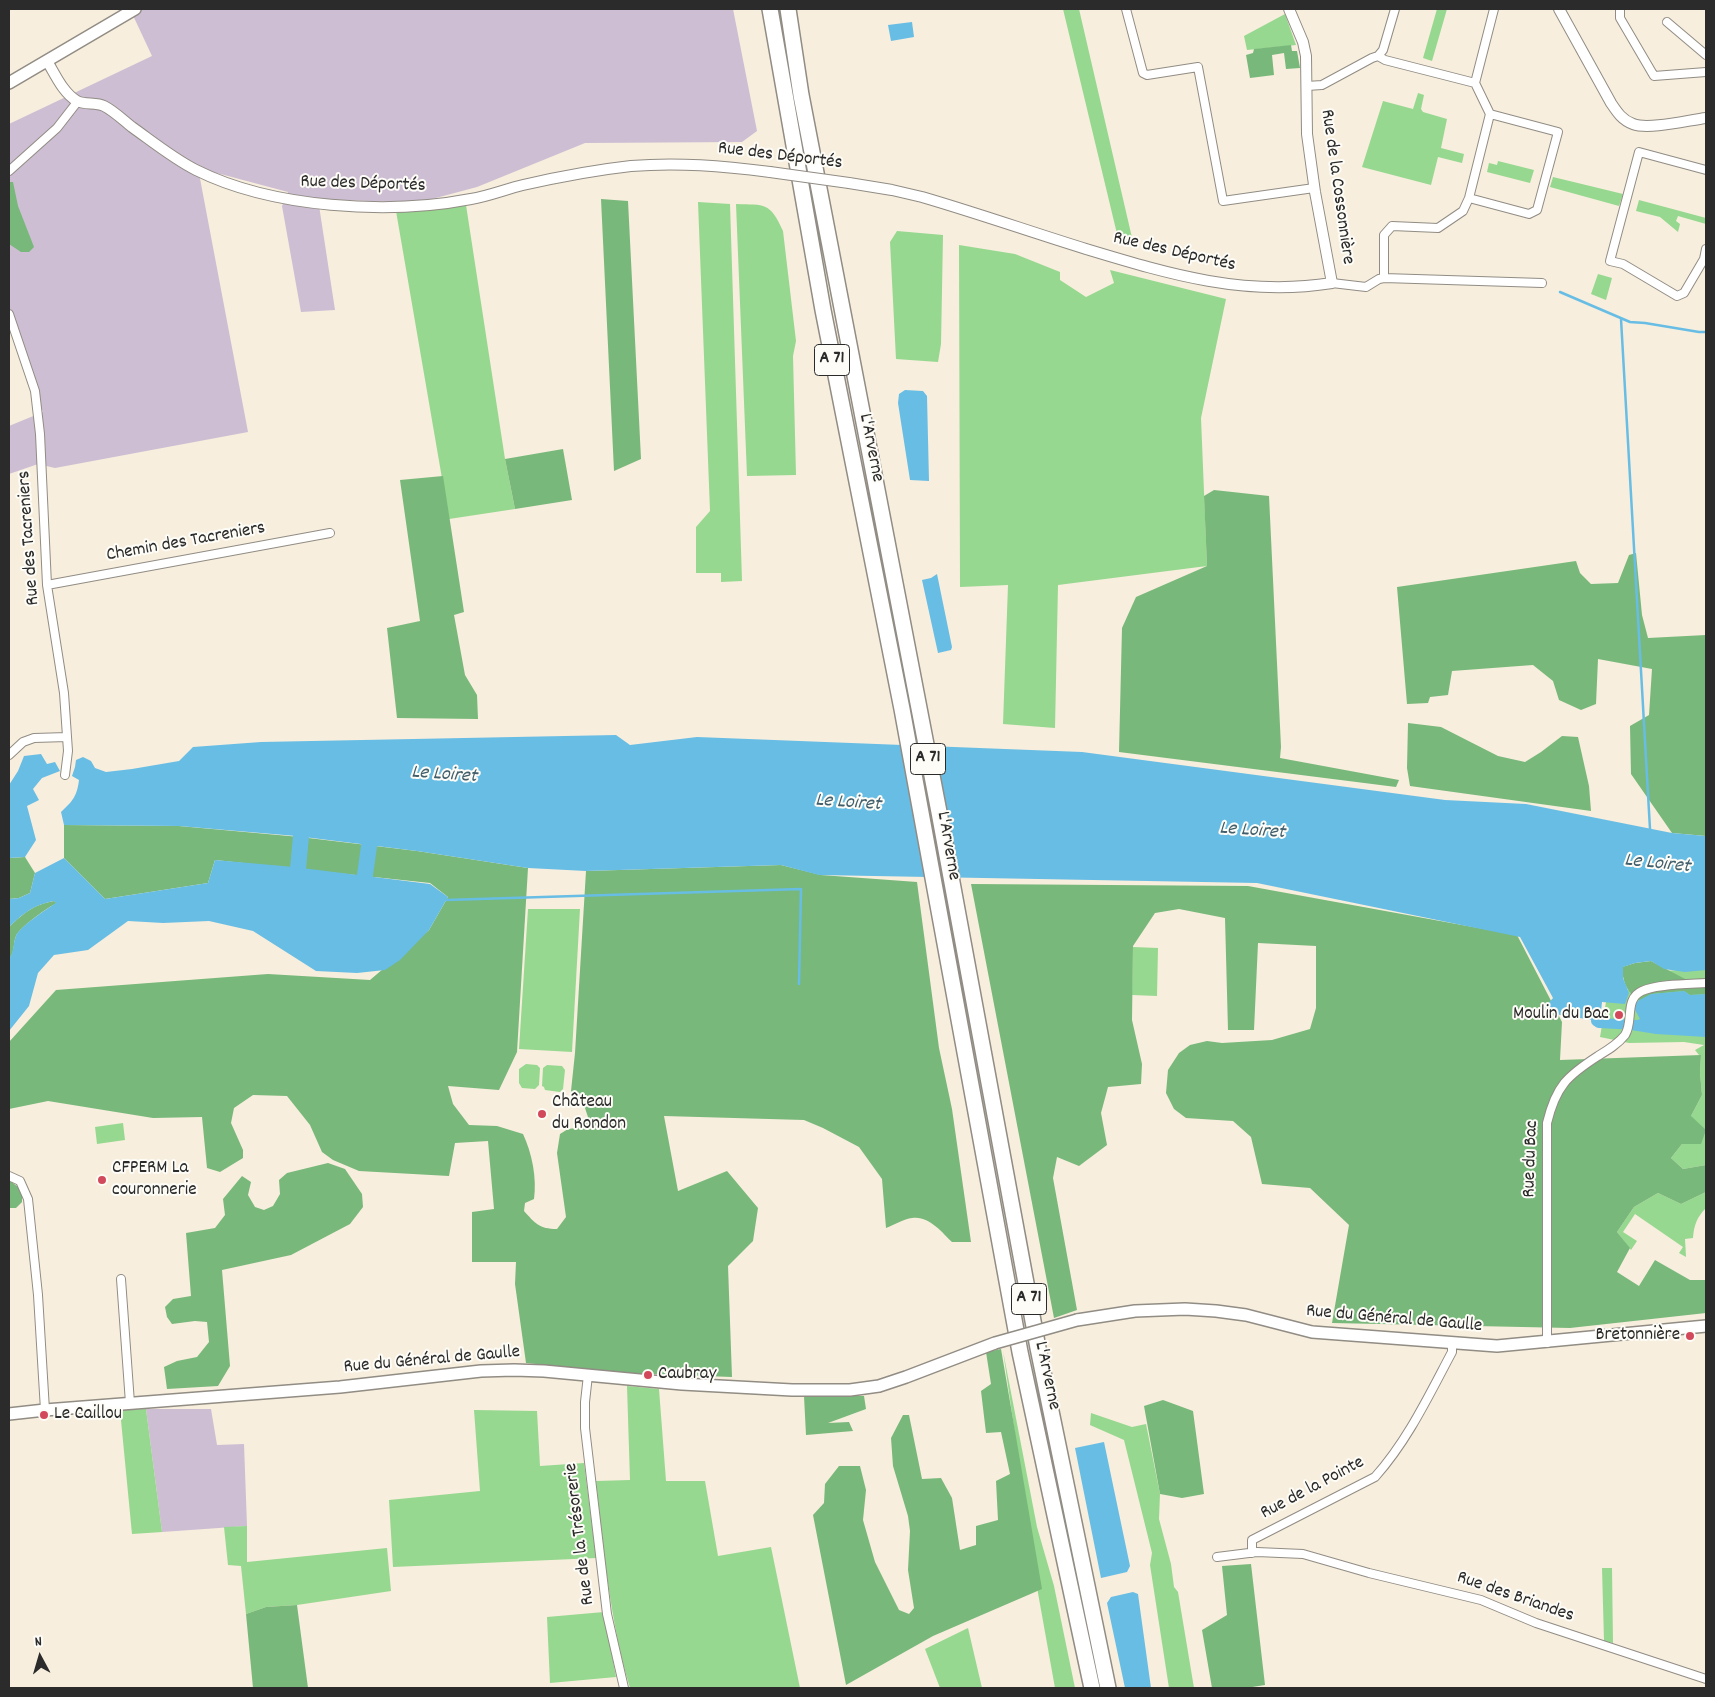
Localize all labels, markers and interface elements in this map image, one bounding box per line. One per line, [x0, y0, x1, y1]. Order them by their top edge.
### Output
street label: Rue de la Cossonnière [1314, 108, 1358, 266]
street label: Rue des Déportés [716, 138, 844, 176]
street label: Rue des Déportés [300, 171, 426, 199]
street label: Rue des Déportés [1110, 228, 1238, 278]
road number: A 71 [814, 344, 850, 376]
street label: L'Arverne [852, 412, 888, 484]
street label: Rue des Tacreniers [14, 470, 46, 606]
street label: Chemin des Tacreniers [105, 518, 267, 568]
road number: A 71 [910, 744, 946, 774]
water label: Le Loiret [410, 762, 478, 790]
water label: Le Loiret [814, 790, 882, 818]
street label: L'Arverne [930, 810, 964, 882]
water label: Le Loiret [1218, 818, 1286, 846]
water label: Le Loiret [1623, 850, 1691, 880]
place label: Moulin du Bac [1513, 1004, 1609, 1026]
marker: Moulin du Bac [1613, 1009, 1625, 1021]
place label: Château du Rondon [552, 1092, 626, 1136]
marker: Château du Rondon [536, 1108, 548, 1120]
street label: Rue du Bac [1519, 1120, 1545, 1198]
place label: CFPERM La couronnerie [112, 1158, 197, 1202]
marker: CFPERM La couronnerie [96, 1174, 108, 1186]
road number: A 71 [1012, 1284, 1046, 1315]
street label: Rue du Général de Gaulle [1305, 1301, 1483, 1339]
place label: Bretonnière [1595, 1325, 1680, 1347]
marker: Bretonnière [1684, 1330, 1696, 1342]
street label: L'Arverne [1028, 1340, 1064, 1412]
street label: Rue du Général de Gaulle [343, 1342, 521, 1380]
place label: Caubray [658, 1364, 716, 1386]
marker: Caubray [642, 1369, 654, 1381]
place label: Le Caillou [54, 1404, 122, 1426]
marker: Le Caillou [38, 1409, 50, 1421]
street label: Rue de la Pointe [1257, 1452, 1369, 1526]
street label: Rue de la Trésorerie [561, 1462, 601, 1606]
street label: Rue des Briandes [1453, 1567, 1577, 1629]
north arrow [15, 1632, 65, 1682]
text: N [34, 1632, 43, 1652]

